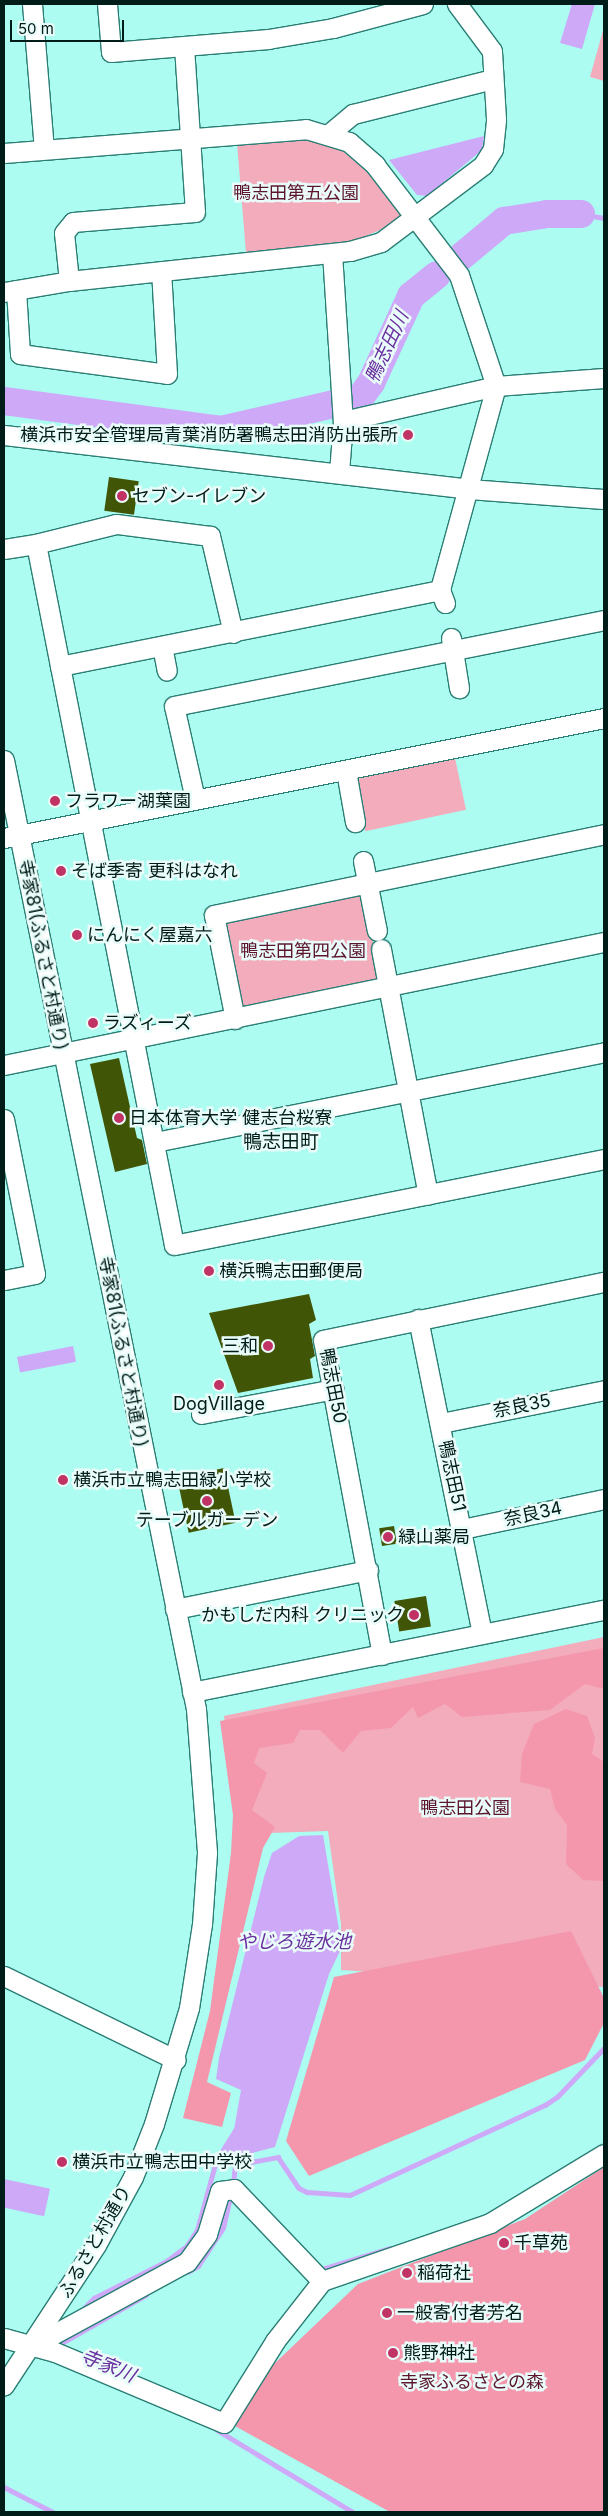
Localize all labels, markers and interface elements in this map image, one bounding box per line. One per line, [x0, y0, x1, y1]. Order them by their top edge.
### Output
scale bar [12, 10, 126, 42]
text: 50 m [18, 19, 54, 38]
park label: 鴨志田第五公園 [233, 182, 359, 204]
water label: 鴨志田川 [361, 308, 413, 386]
place label: 横浜市安全管理局青葉消防署鴨志田消防出張所 [20, 424, 398, 446]
marker: 横浜市安全管理局青葉消防署鴨志田消防出張所 [402, 429, 414, 441]
place label: セブン-イレブン [132, 485, 266, 507]
marker: セブン-イレブン [116, 490, 128, 502]
place label: フラワー湖葉園 [65, 790, 191, 812]
marker: フラワー湖葉園 [49, 795, 61, 807]
street label: 寺家81(ふるさと村通り) [14, 858, 72, 1052]
place label: そば季寄 更科はなれ [71, 860, 238, 882]
marker: そば季寄 更科はなれ [55, 865, 67, 877]
place label: にんにく屋嘉六 [87, 924, 213, 946]
marker: にんにく屋嘉六 [71, 929, 83, 941]
park label: 鴨志田第四公園 [240, 940, 366, 962]
place label: ラズィーズ [103, 1012, 193, 1034]
marker: ラズィーズ [87, 1017, 99, 1029]
place label: 日本体育大学 健志台桜寮 [129, 1107, 332, 1129]
marker: 日本体育大学 健志台桜寮 [113, 1112, 125, 1124]
district label: 鴨志田町 [243, 1131, 319, 1153]
street label: 寺家81(ふるさと村通り) [94, 1255, 152, 1449]
place label: 横浜鴨志田郵便局 [219, 1260, 363, 1282]
marker: 横浜鴨志田郵便局 [203, 1265, 215, 1277]
place label: 三和 [222, 1335, 258, 1357]
marker: 三和 [262, 1340, 274, 1352]
street label: 鴨志田50 [315, 1346, 351, 1426]
marker: DogVillage [213, 1379, 225, 1391]
street label: 奈良35 [491, 1390, 553, 1422]
place label: DogVillage [173, 1393, 265, 1415]
street label: 鴨志田51 [434, 1438, 470, 1514]
place label: 横浜市立鴨志田緑小学校 [73, 1469, 271, 1491]
marker: 横浜市立鴨志田緑小学校 [57, 1474, 69, 1486]
marker: テーブルガーデン [201, 1495, 213, 1507]
street label: 奈良34 [502, 1497, 564, 1531]
place label: テーブルガーデン [135, 1509, 279, 1531]
place label: 緑山薬局 [398, 1526, 470, 1548]
marker: 緑山薬局 [382, 1531, 394, 1543]
place label: かもしだ内科 クリニック [201, 1604, 404, 1626]
marker: かもしだ内科 クリニック [408, 1609, 420, 1621]
park label: 鴨志田公園 [420, 1797, 510, 1819]
water label: やじろ遊水池 [237, 1931, 351, 1953]
place label: 横浜市立鴨志田中学校 [72, 2151, 252, 2173]
marker: 横浜市立鴨志田中学校 [56, 2156, 68, 2168]
street label: ふるさと村通り [54, 2182, 136, 2302]
place label: 千草苑 [514, 2232, 568, 2254]
marker: 千草苑 [498, 2237, 510, 2249]
place label: 稲荷社 [417, 2262, 471, 2284]
marker: 稲荷社 [401, 2267, 413, 2279]
place label: 一般寄付者芳名 [397, 2302, 523, 2324]
marker: 一般寄付者芳名 [381, 2307, 393, 2319]
place label: 熊野神社 [403, 2342, 475, 2364]
water label: 寺家川 [77, 2345, 139, 2387]
marker: 熊野神社 [387, 2347, 399, 2359]
park label: 寺家ふるさとの森 [400, 2371, 544, 2393]

